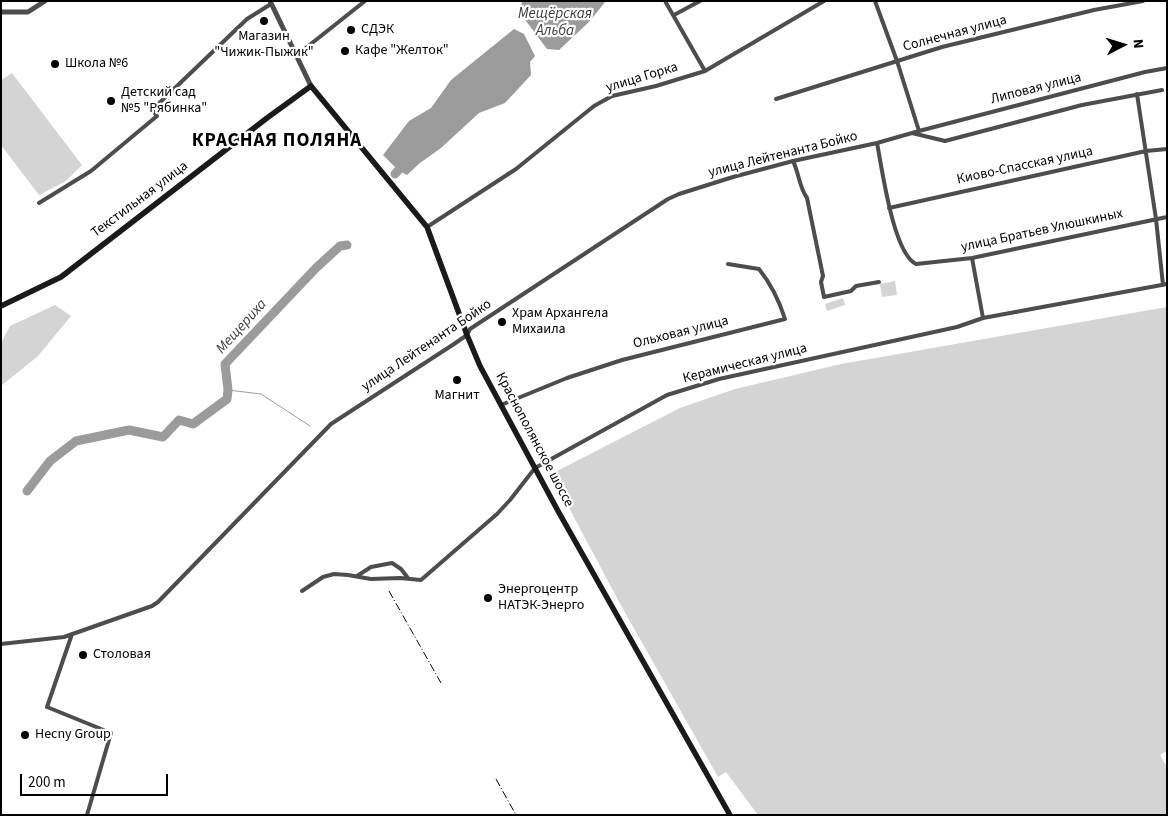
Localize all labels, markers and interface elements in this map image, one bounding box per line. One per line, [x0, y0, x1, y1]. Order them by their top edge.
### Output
water label: Мещёрская Альба [518, 6, 592, 41]
street label: Солнечная улица [901, 12, 1009, 56]
marker: Магазин "Чижик-Пыжик" [258, 15, 270, 27]
north arrow [1098, 20, 1148, 70]
place label: СДЭК [361, 22, 394, 38]
marker: СДЭК [345, 24, 357, 36]
place label: Магазин "Чижик-Пыжик" [214, 29, 314, 62]
text: N [1128, 38, 1148, 49]
place label: Кафе "Желток" [355, 43, 449, 59]
marker: Кафе "Желток" [339, 45, 351, 57]
place label: Школа №6 [65, 56, 128, 72]
marker: Школа №6 [49, 58, 61, 70]
street label: улица Горка [604, 59, 680, 97]
street label: Липовая улица [989, 70, 1083, 108]
place label: Детский сад №5 "Рябинка" [121, 85, 207, 118]
marker: Детский сад №5 "Рябинка" [105, 95, 117, 107]
street label: улица Лейтенанта Бойко [707, 128, 859, 182]
district label: КРАСНАЯ ПОЛЯНА [190, 131, 364, 153]
street label: Киово-Спасская улица [955, 143, 1095, 189]
street label: Текстильная улица [88, 158, 192, 242]
street label: улица Братьев Улюшкиных [960, 206, 1124, 256]
water label: Мещериха [213, 296, 271, 358]
street label: улица Лейтенанта Бойко [359, 296, 495, 396]
place label: Храм Архангела Михаила [512, 306, 608, 338]
street label: Ольховая улица [632, 313, 730, 353]
marker: Храм Архангела Михаила [496, 316, 508, 328]
street label: Керамическая улица [681, 340, 809, 388]
street label: Краснополянское шоссе [491, 370, 577, 510]
marker: Магнит [451, 374, 463, 386]
place label: Магнит [434, 388, 480, 404]
place label: Энергоцентр НАТЭК-Энерго [498, 582, 584, 614]
marker: Энергоцентр НАТЭК-Энерго [482, 592, 494, 604]
place label: Столовая [93, 647, 151, 663]
marker: Столовая [77, 649, 89, 661]
place label: Hecny Group [35, 727, 111, 743]
marker: Hecny Group [19, 729, 31, 741]
scale bar [22, 764, 170, 796]
text: 200 m [28, 772, 66, 793]

